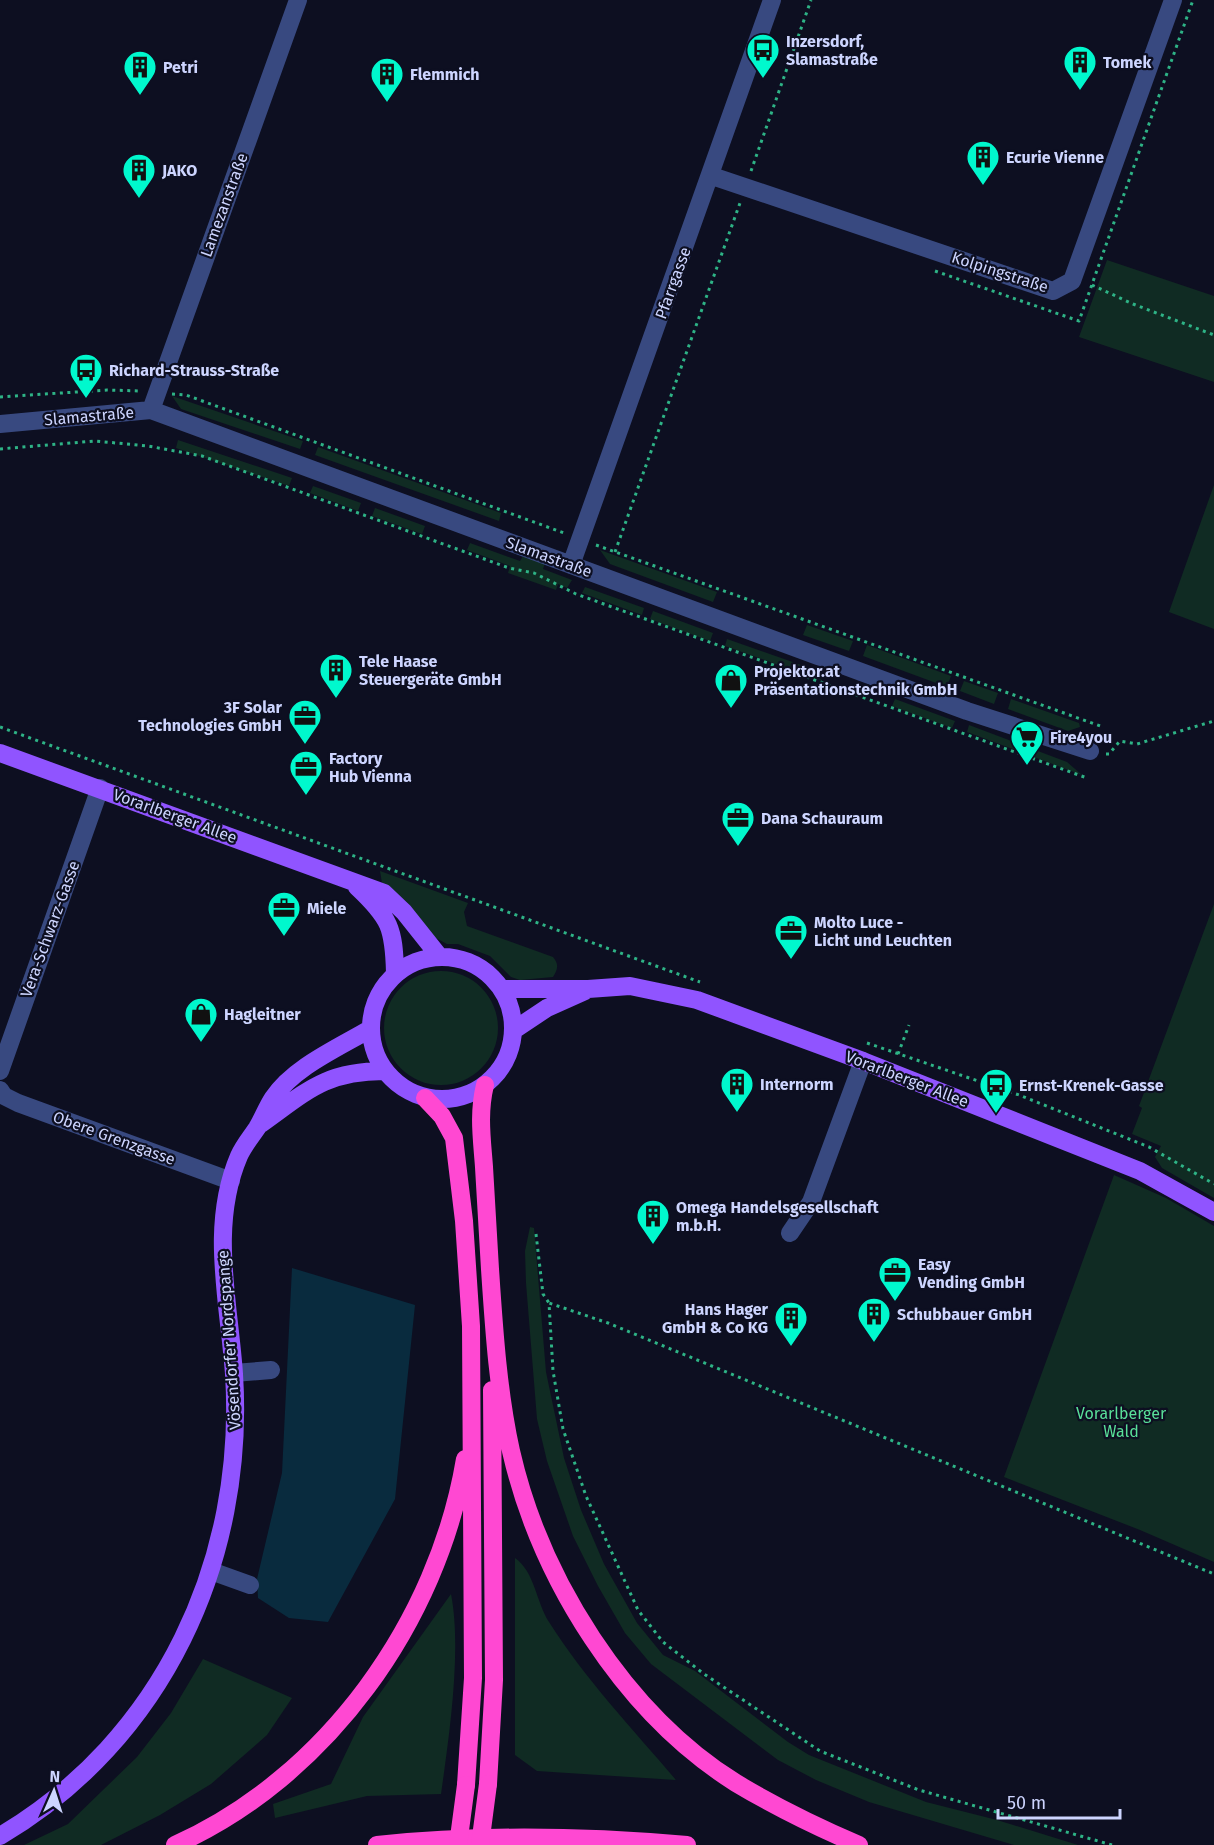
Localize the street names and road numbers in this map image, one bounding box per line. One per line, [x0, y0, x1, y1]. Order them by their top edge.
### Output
street label: Lamezanstraße [196, 150, 252, 260]
street label: Pfarrgasse [651, 244, 695, 322]
street label: Kolpingstraße [949, 247, 1051, 297]
street label: Slamastraße [43, 403, 135, 429]
street label: Slamastraße [503, 533, 595, 581]
street label: Vorarlberger Allee [111, 785, 239, 847]
street label: Vera-Schwarz-Gasse [16, 858, 84, 1000]
street label: Vorarlberger Allee [843, 1047, 971, 1111]
street label: Obere Grenzgasse [50, 1107, 178, 1169]
street label: Vösendorfer Nordspange [213, 1250, 245, 1430]

